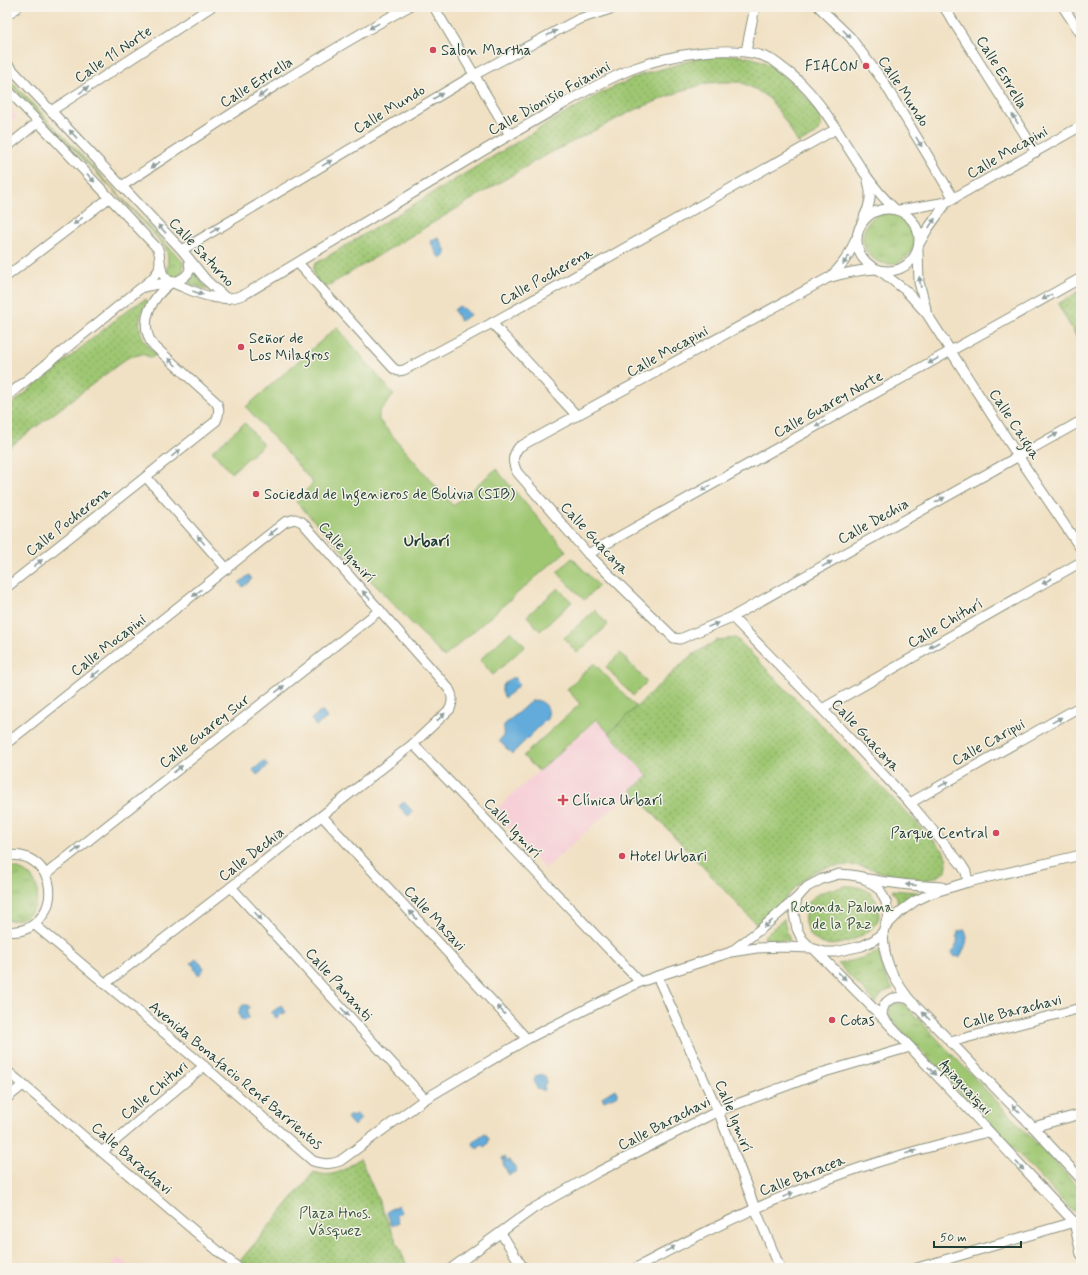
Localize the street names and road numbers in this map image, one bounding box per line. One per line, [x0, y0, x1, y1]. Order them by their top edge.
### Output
street label: Calle 11 Norte [71, 21, 156, 88]
street label: Calle Estrella [971, 32, 1032, 113]
street label: Calle Estrella [216, 52, 297, 113]
street label: Calle Mundo [873, 52, 934, 131]
street label: Calle Dionisio Foianini [485, 57, 614, 141]
street label: Calle Mundo [350, 81, 429, 139]
street label: Calle Mocapini [963, 122, 1052, 184]
street label: Calle Saturno [164, 214, 239, 292]
street label: Calle Pocherena [496, 243, 597, 311]
street label: Calle Mocapini [623, 321, 712, 383]
street label: Calle Guarey Norte [770, 366, 887, 443]
street label: Calle Caigua [983, 385, 1045, 465]
street label: Calle Pocherena [22, 482, 116, 561]
street label: Calle Dechia [834, 494, 913, 550]
street label: Calle Guacaya [555, 498, 634, 580]
street label: Calle Igmirí [313, 518, 379, 588]
street label: Calle Chiturí [904, 594, 987, 653]
street label: Calle Mocapini [67, 610, 150, 681]
street label: Calle Guarey Sur [155, 690, 255, 773]
street label: Calle Guacaya [826, 695, 905, 777]
street label: Calle Caripui [948, 715, 1029, 771]
street label: Calle Igmirí [479, 794, 546, 863]
street label: Calle Dechia [215, 823, 289, 887]
street label: Calle Masavi [399, 882, 470, 956]
street label: Calle Pananti [300, 944, 377, 1026]
street label: Calle Barachavi [961, 990, 1064, 1034]
street label: Avenida Bonafacio René Barrientos [144, 997, 327, 1155]
street label: Apiaguaiqui [934, 1055, 996, 1121]
street label: Calle Chituri [117, 1057, 193, 1125]
street label: Calle Igmirí [710, 1077, 757, 1155]
street label: Calle Barachavi [615, 1092, 714, 1156]
street label: Calle Barachavi [86, 1118, 176, 1200]
street label: Calle Baracea [757, 1150, 849, 1201]

